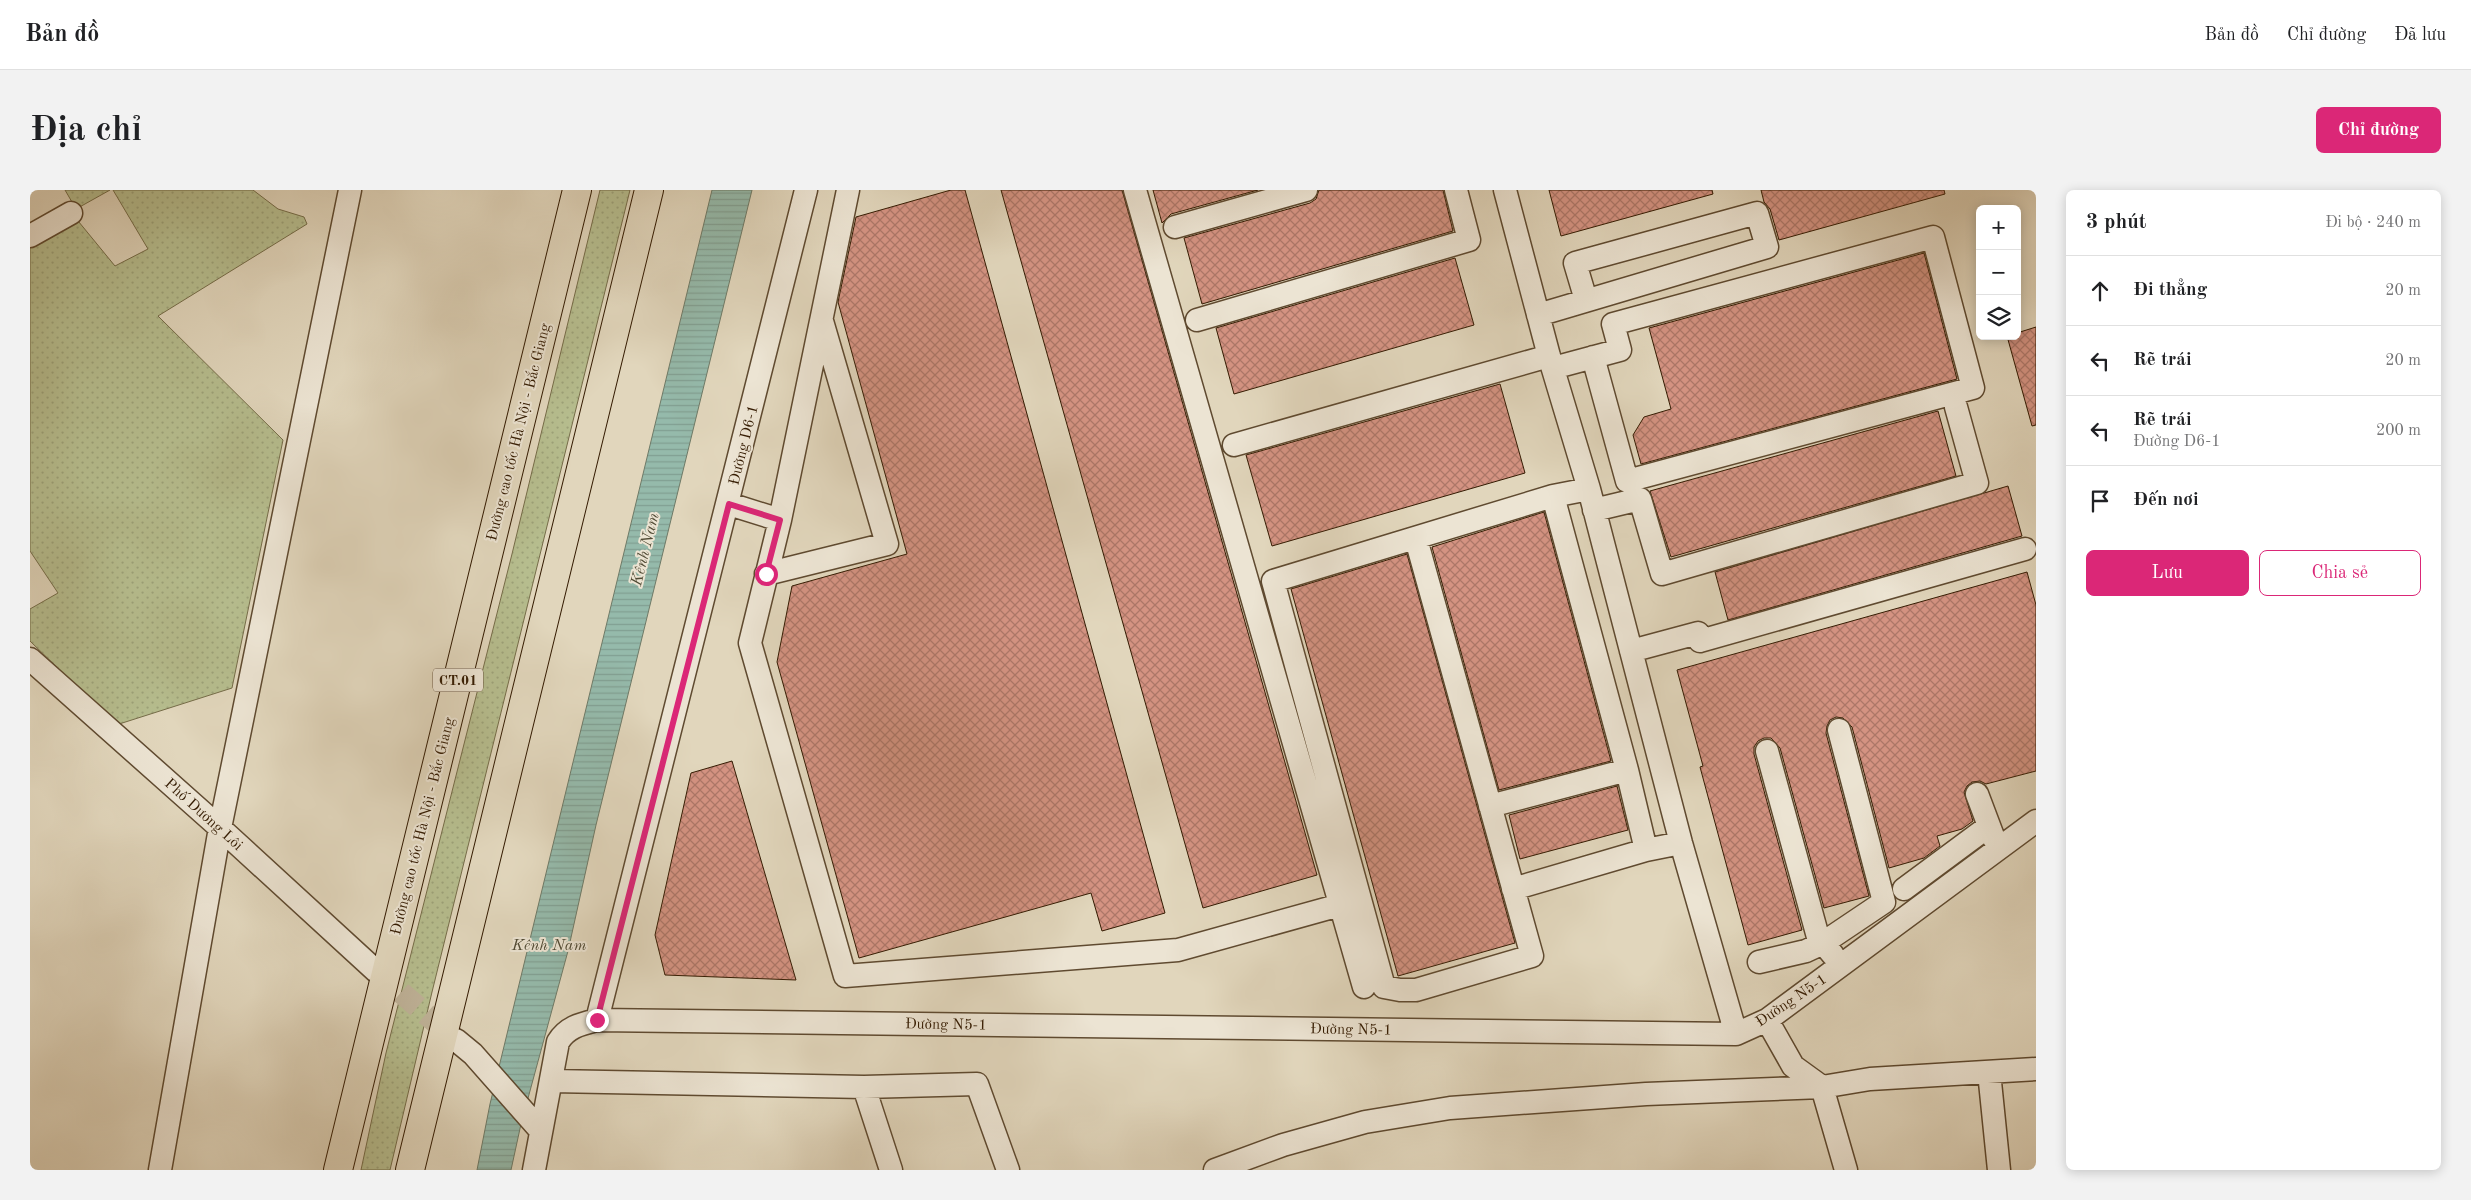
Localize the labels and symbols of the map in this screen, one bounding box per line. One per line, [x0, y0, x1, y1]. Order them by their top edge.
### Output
street label: Đường cao tốc Hà Nội - Bắc Giang [483, 321, 554, 543]
street label: Đường D6-1 [727, 404, 762, 487]
water label: Kênh Nam [629, 511, 663, 589]
route start [755, 563, 778, 586]
road number: CT.01 [433, 668, 483, 692]
street label: Đường cao tốc Hà Nội - Bắc Giang [387, 715, 458, 937]
street label: Phố Dương Lôi [161, 776, 246, 854]
water label: Kênh Nam [511, 938, 586, 954]
street label: Đường N5-1 [1754, 972, 1830, 1030]
route end [586, 1009, 609, 1032]
street label: Đường N5-1 [905, 1017, 987, 1034]
street label: Đường N5-1 [1310, 1022, 1392, 1039]

